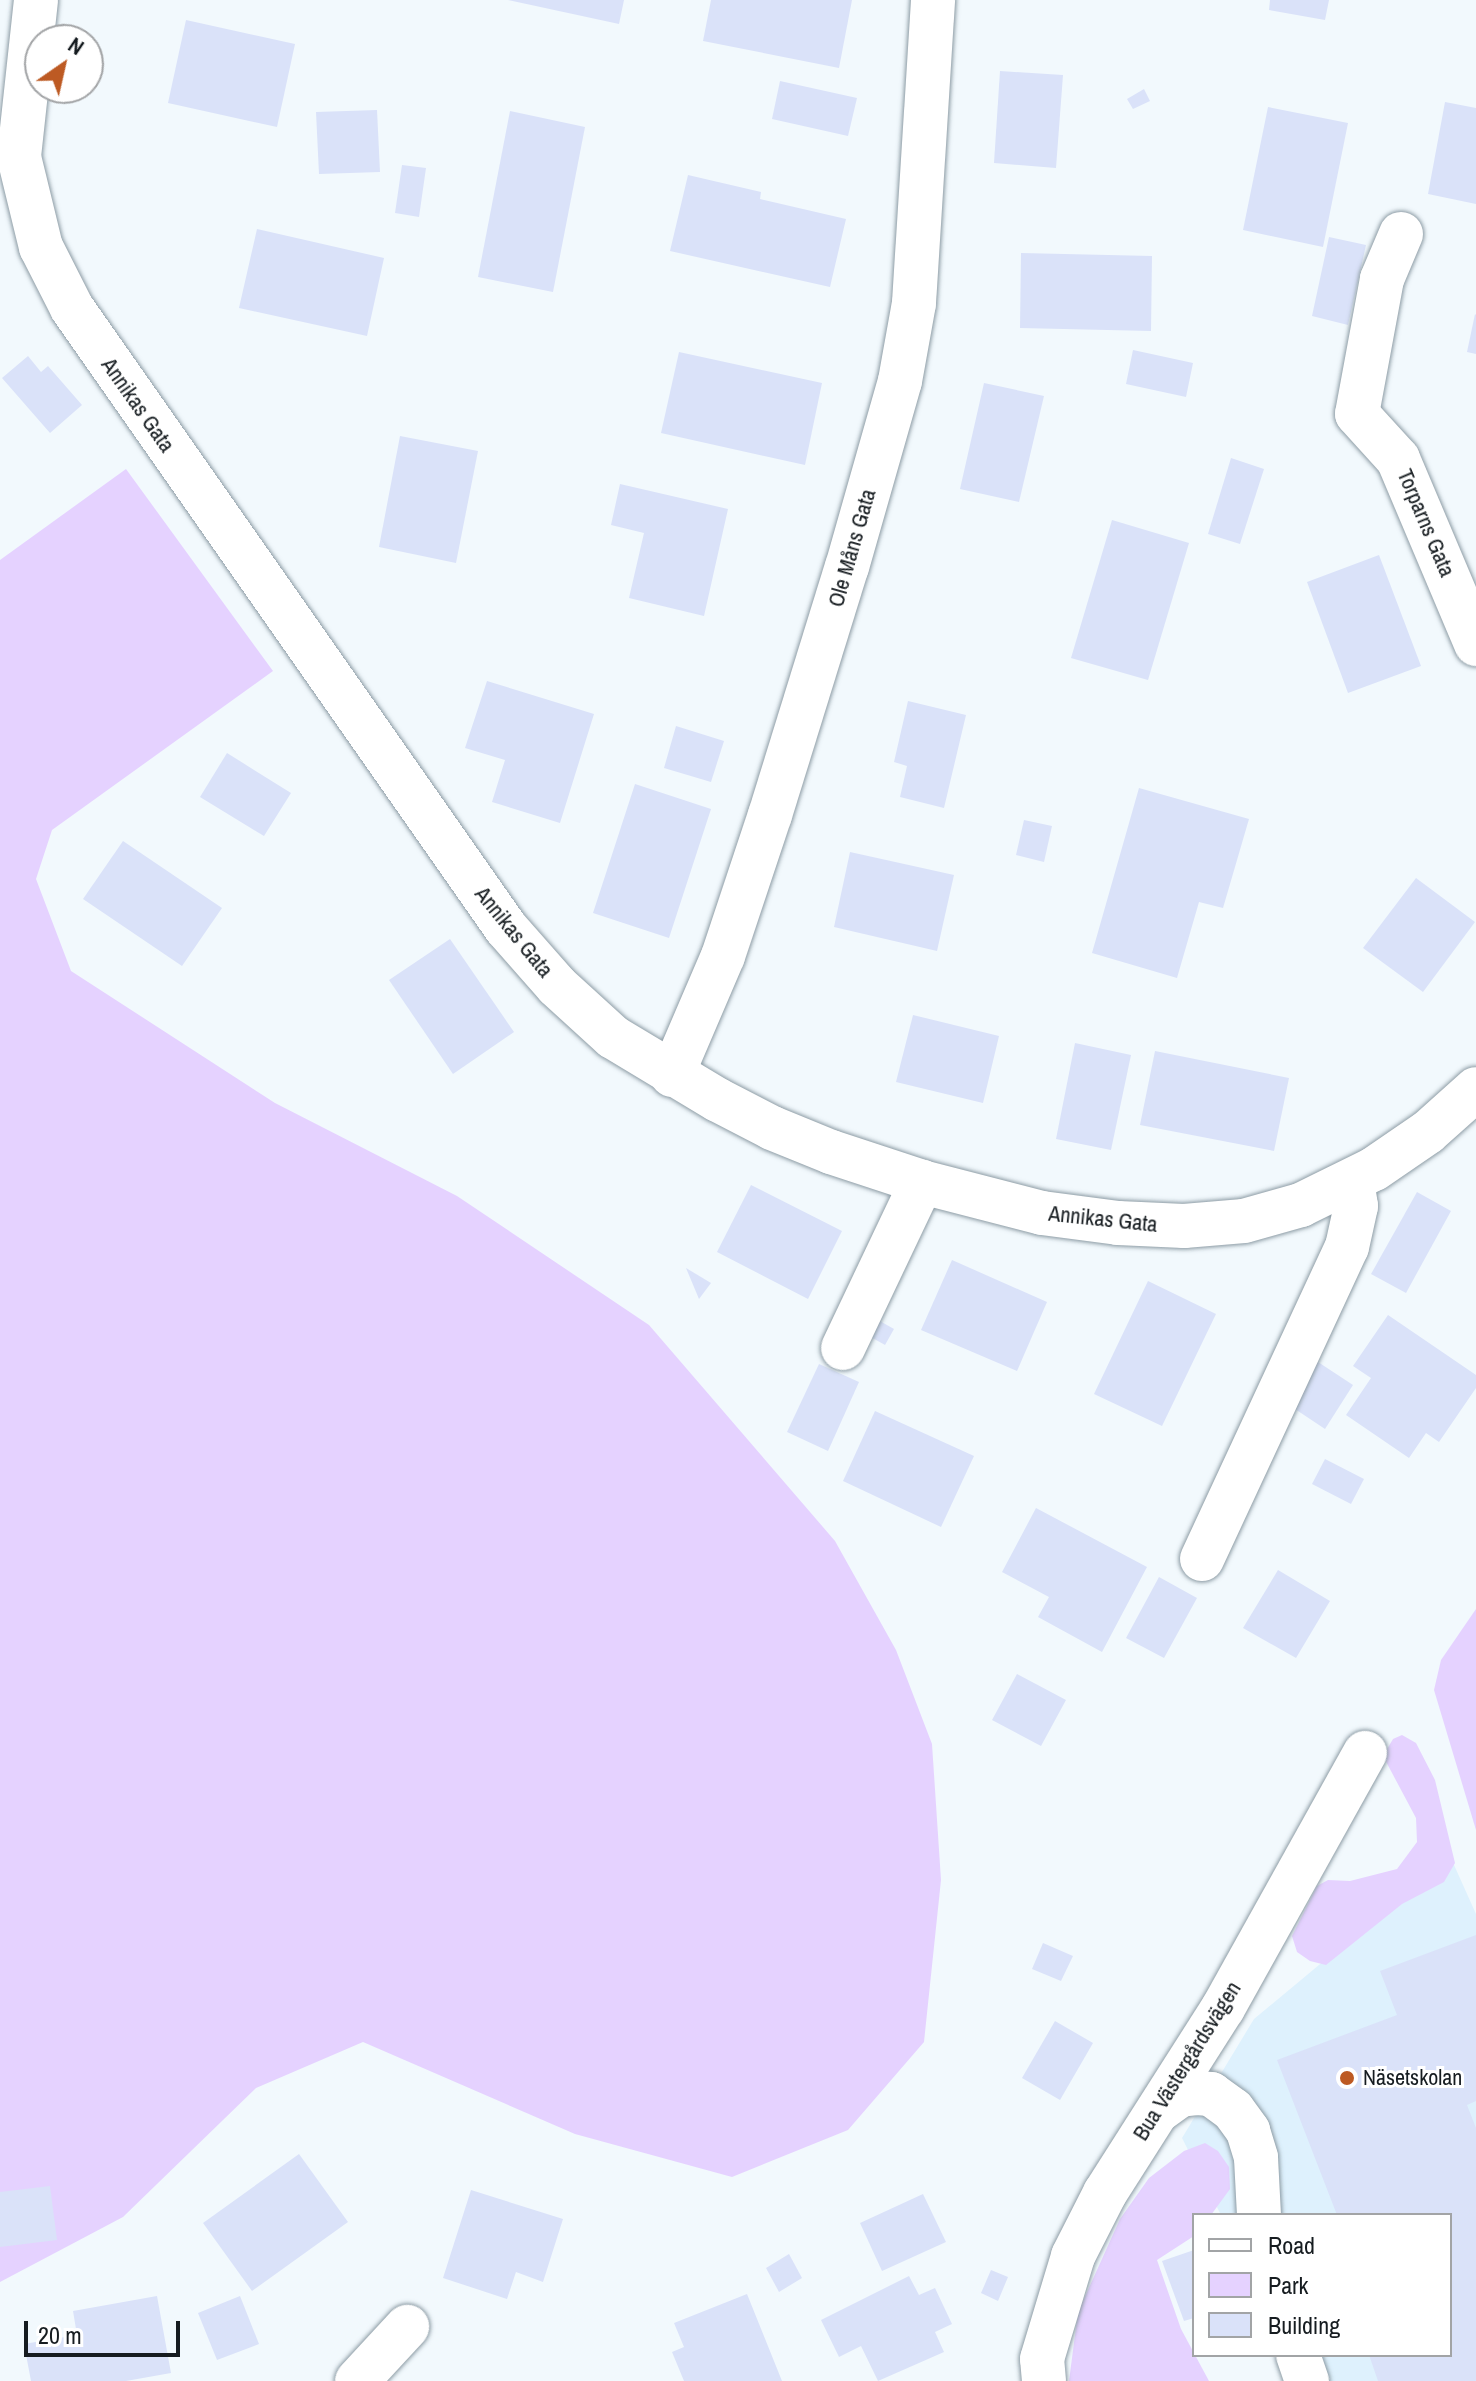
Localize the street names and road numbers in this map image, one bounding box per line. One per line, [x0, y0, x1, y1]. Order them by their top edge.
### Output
street label: Annikas Gata [96, 353, 180, 457]
street label: Torparns Gata [1392, 465, 1460, 581]
street label: Ole Måns Gata [823, 486, 881, 610]
street label: Annikas Gata [469, 881, 559, 983]
street label: Annikas Gata [1047, 1200, 1159, 1238]
street label: Bua Västergårdsvägen [1128, 1977, 1246, 2145]

